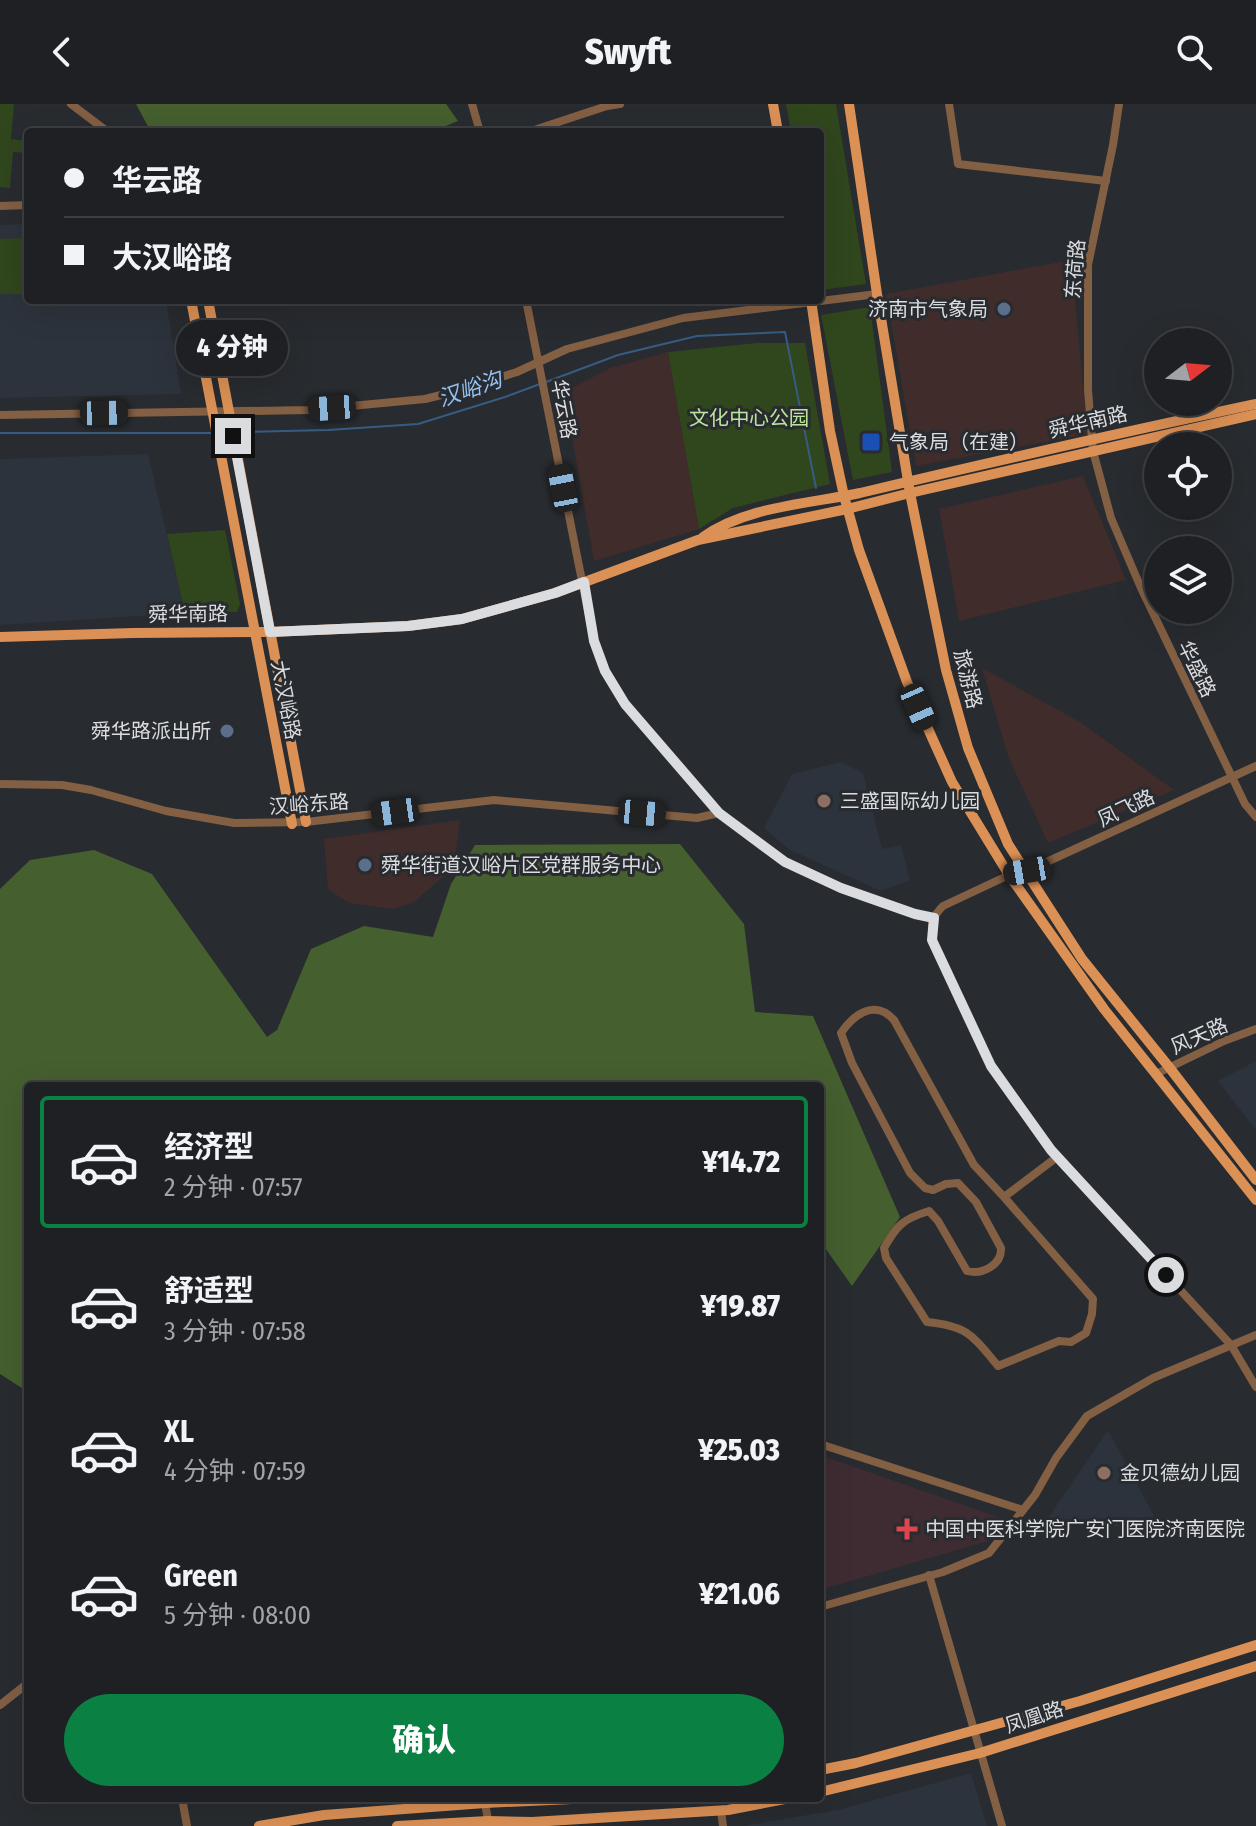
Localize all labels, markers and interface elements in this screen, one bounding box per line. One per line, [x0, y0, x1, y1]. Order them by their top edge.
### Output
icon: back [40, 30, 84, 74]
text: Swyft [585, 30, 671, 74]
icon: search [1172, 30, 1216, 74]
text: 华云路 [112, 163, 202, 199]
street label: 东荷路 [1060, 238, 1090, 300]
text: 大汉峪路 [112, 240, 232, 276]
place label: 济南市气象局 [868, 297, 988, 321]
marker: 济南市气象局 [995, 300, 1013, 318]
callout: 4 分钟 [177, 320, 289, 376]
north arrow [1144, 328, 1232, 416]
map controls [1144, 328, 1232, 624]
text: 4 分钟 [197, 332, 267, 363]
water label: 汉峪沟 [434, 365, 507, 413]
street label: 华云路 [546, 377, 582, 441]
car [307, 394, 357, 422]
car [80, 401, 128, 425]
street label: 舜华南路 [1046, 401, 1130, 443]
park label: 文化中心公园 [689, 406, 809, 430]
route end [215, 418, 251, 454]
place label: 气象局（在建） [889, 430, 1029, 454]
marker: 气象局（在建） [860, 431, 882, 453]
button: locate [1144, 432, 1232, 520]
car [547, 462, 579, 514]
button: layers [1144, 536, 1232, 624]
street label: 舜华南路 [148, 601, 228, 627]
street label: 华盛路 [1173, 637, 1221, 701]
street label: 旅游路 [949, 647, 987, 711]
street label: 大汉峪路 [267, 658, 305, 742]
car [897, 680, 939, 734]
place label: 舜华路派出所 [91, 719, 211, 743]
marker: 舜华路派出所 [218, 722, 236, 740]
street label: 凤飞路 [1094, 784, 1158, 832]
street label: 汉峪东路 [268, 789, 350, 819]
place label: 三盛国际幼儿园 [840, 789, 980, 813]
marker: 三盛国际幼儿园 [815, 792, 833, 810]
car [370, 797, 420, 827]
car [617, 799, 667, 827]
place label: 舜华街道汉峪片区党群服务中心 [381, 853, 661, 877]
car [1001, 855, 1053, 887]
marker: 舜华街道汉峪片区党群服务中心 [356, 856, 374, 874]
street label: 风天路 [1167, 1013, 1231, 1059]
icon: car [68, 1126, 140, 1198]
text: 经济型 [164, 1129, 254, 1165]
text: ¥14.72 [702, 1144, 780, 1180]
text: 2 分钟 · 07:57 [164, 1172, 302, 1203]
route start [1148, 1257, 1184, 1293]
icon: car [68, 1270, 140, 1342]
text: 舒适型 [164, 1273, 254, 1309]
text: ¥19.87 [701, 1288, 780, 1324]
text: 3 分钟 · 07:58 [164, 1316, 306, 1347]
icon: car [68, 1414, 140, 1486]
text: XL [164, 1414, 194, 1450]
text: ¥25.03 [698, 1432, 780, 1468]
text: 4 分钟 · 07:59 [164, 1456, 306, 1487]
place label: 金贝德幼儿园 [1120, 1461, 1240, 1485]
marker: 金贝德幼儿园 [1095, 1464, 1113, 1482]
place label: 中国中医科学院广安门医院济南医院 [925, 1517, 1245, 1541]
marker: 中国中医科学院广安门医院济南医院 [896, 1518, 918, 1540]
icon: car [68, 1558, 140, 1630]
text: Green [164, 1558, 238, 1594]
text: ¥21.06 [699, 1576, 780, 1612]
text: 5 分钟 · 08:00 [164, 1600, 311, 1631]
button: 确认 [64, 1694, 784, 1786]
street label: 凤凰路 [1002, 1696, 1066, 1738]

